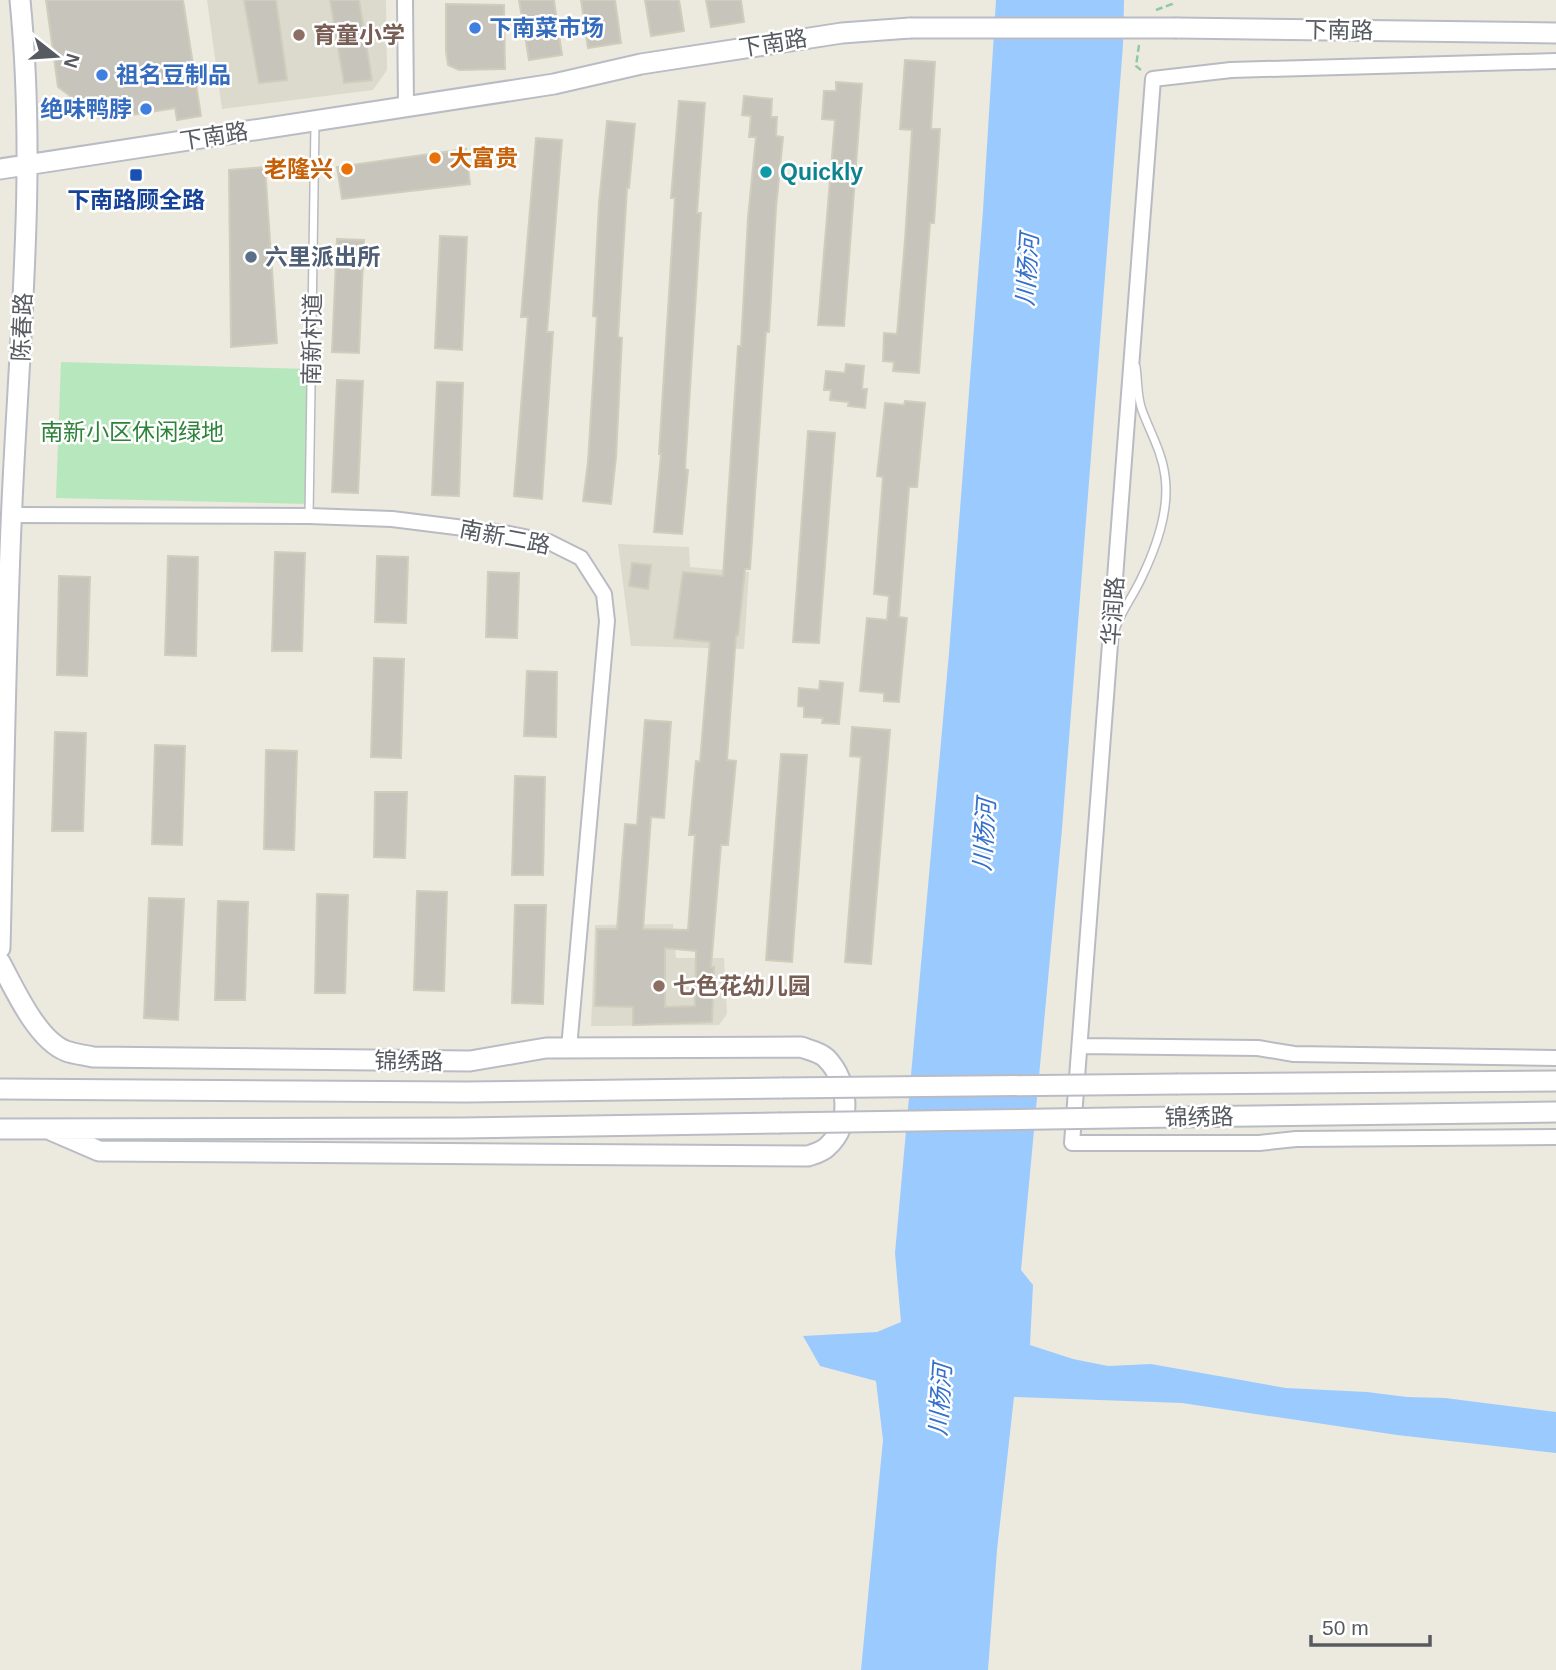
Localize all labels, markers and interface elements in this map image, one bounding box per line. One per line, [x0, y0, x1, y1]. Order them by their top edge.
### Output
place label: 下南菜市场 [489, 15, 604, 41]
street label: 下南路 [1304, 16, 1374, 44]
marker: 下南菜市场 [467, 20, 483, 36]
north arrow [21, 21, 91, 91]
place label: 育童小学 [313, 22, 405, 48]
street label: 下南路 [737, 25, 809, 61]
marker: 育童小学 [291, 27, 307, 43]
text: N [60, 51, 84, 70]
place label: 祖名豆制品 [116, 62, 231, 88]
marker: 祖名豆制品 [94, 67, 110, 83]
place label: 绝味鸭脖 [40, 96, 132, 122]
marker: 绝味鸭脖 [138, 101, 154, 117]
street label: 下南路 [178, 118, 250, 154]
place label: 大富贵 [449, 145, 518, 171]
marker: 大富贵 [427, 150, 443, 166]
place label: 老隆兴 [264, 156, 333, 182]
place label: Quickly [780, 159, 863, 185]
marker: 老隆兴 [339, 161, 355, 177]
marker: Quickly [758, 164, 774, 180]
marker: 下南路顾全路 [128, 167, 144, 183]
place label: 下南路顾全路 [67, 187, 205, 213]
water label: 川杨河 [1011, 229, 1043, 307]
place label: 六里派出所 [265, 244, 380, 270]
marker: 六里派出所 [243, 249, 259, 265]
street label: 陈春路 [8, 292, 36, 362]
street label: 南新村道 [298, 293, 326, 385]
park label: 南新小区休闲绿地 [40, 419, 224, 445]
street label: 南新二路 [457, 515, 553, 559]
street label: 华润路 [1098, 576, 1128, 646]
water label: 川杨河 [968, 794, 1000, 872]
place label: 七色花幼儿园 [673, 973, 811, 999]
marker: 七色花幼儿园 [651, 978, 667, 994]
street label: 锦绣路 [374, 1047, 444, 1075]
street label: 锦绣路 [1164, 1103, 1234, 1131]
water label: 川杨河 [924, 1359, 956, 1437]
scale bar [1311, 1604, 1430, 1648]
text: 50 m [1322, 1616, 1369, 1639]

